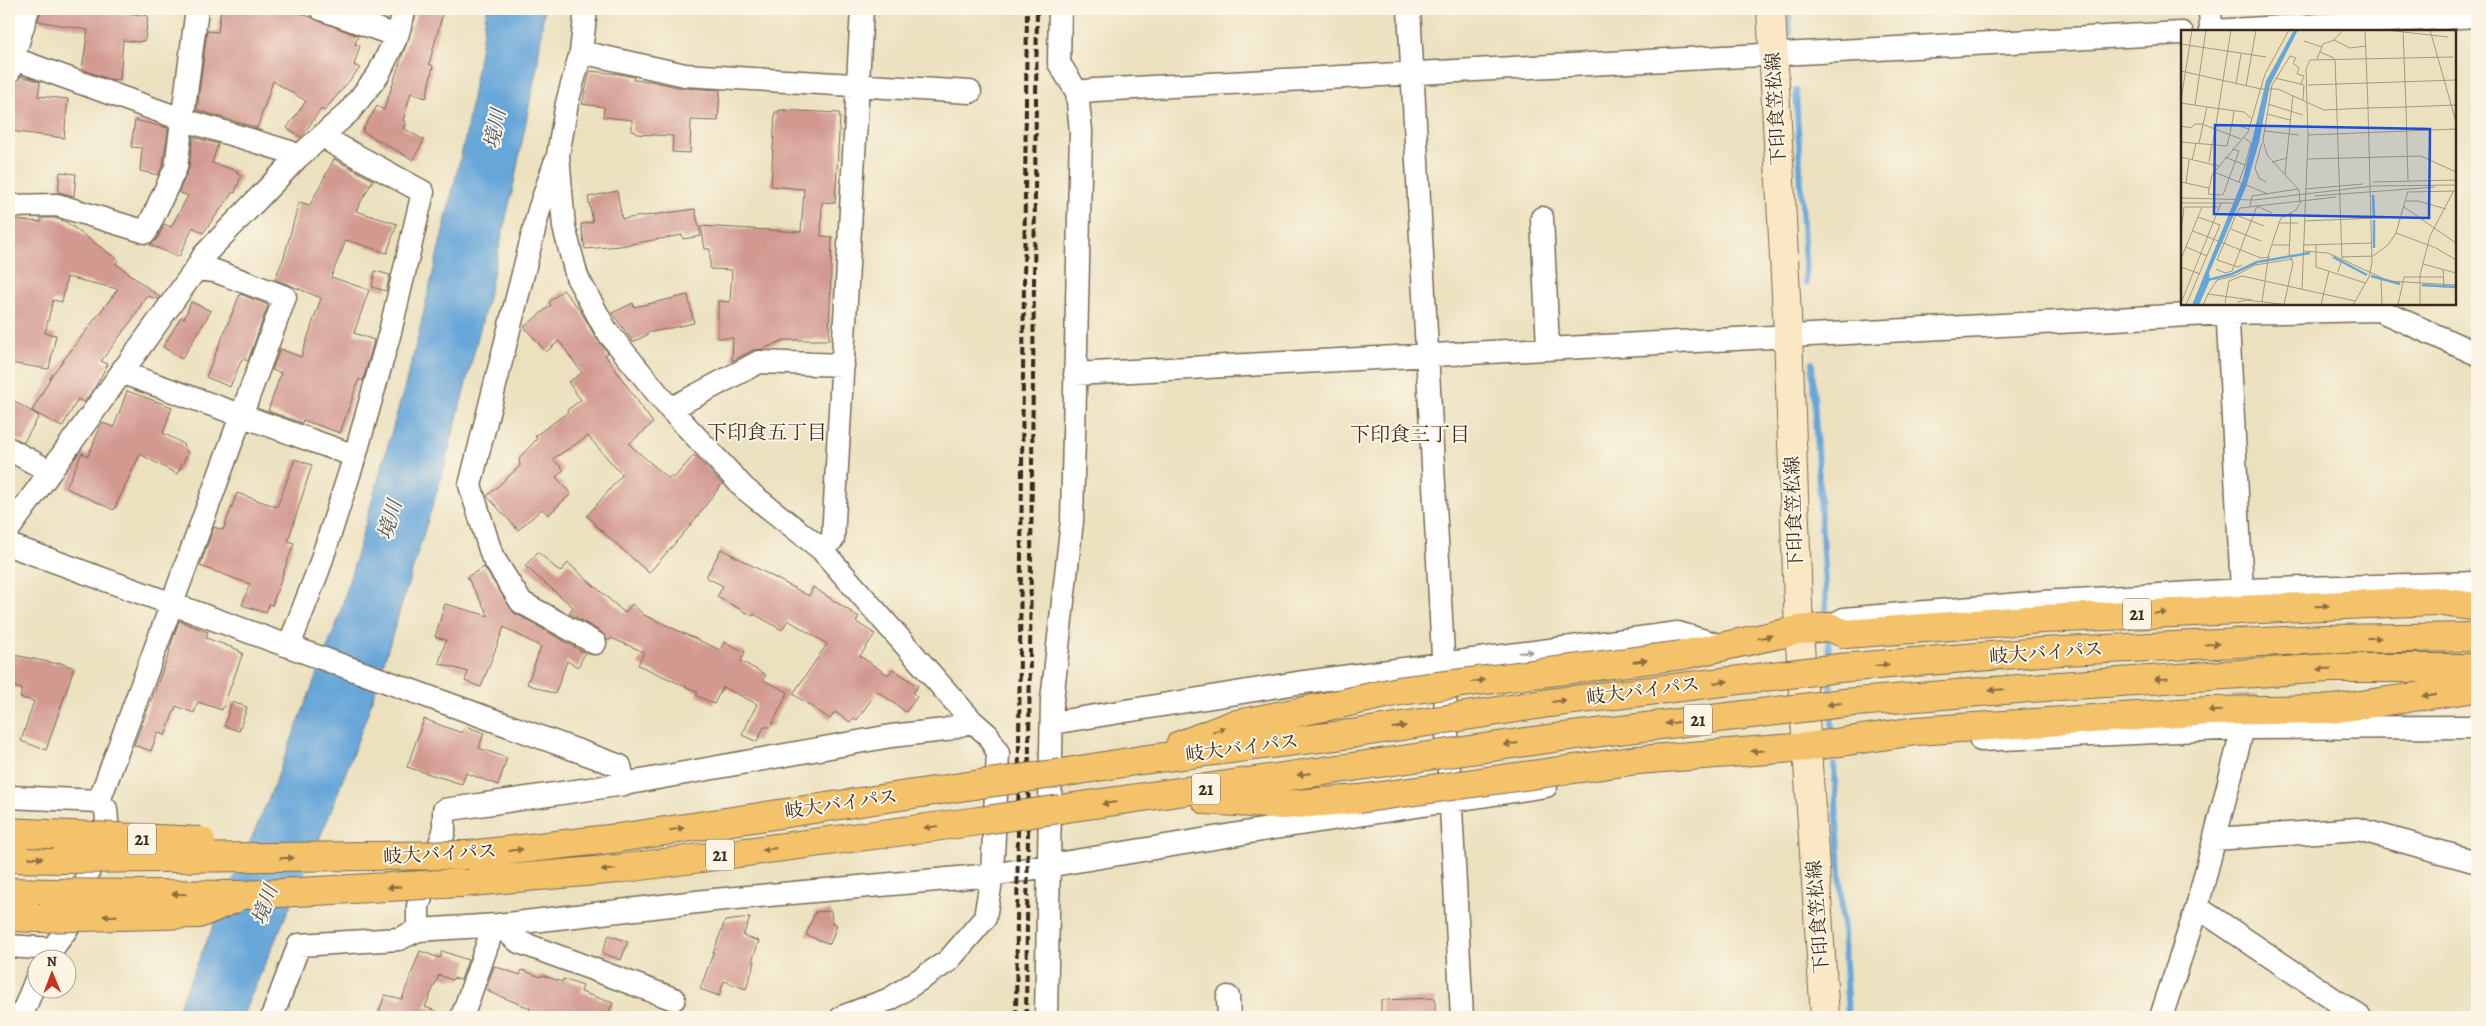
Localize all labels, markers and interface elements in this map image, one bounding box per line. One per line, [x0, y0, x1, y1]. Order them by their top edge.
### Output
inset map [2181, 30, 2456, 305]
street label: 下印食笠松線 [1760, 51, 1792, 167]
water label: 境川 [478, 105, 512, 151]
district label: 下印食五丁目 [707, 419, 827, 446]
district label: 下印食三丁目 [1350, 421, 1470, 448]
street label: 下印食笠松線 [1779, 456, 1809, 570]
water label: 境川 [372, 495, 409, 543]
road number: 21 [2123, 598, 2151, 630]
one-way arrow [2315, 602, 2331, 610]
one-way arrow [2152, 609, 2168, 617]
one-way arrow [1758, 633, 1773, 641]
one-way arrow [2366, 634, 2382, 642]
street label: 岐大バイパス [1988, 636, 2104, 670]
one-way arrow [2204, 640, 2220, 648]
one-way arrow [1519, 648, 1535, 656]
one-way arrow [1632, 656, 1648, 664]
one-way arrow [1875, 660, 1891, 668]
one-way arrow [2315, 665, 2331, 673]
street label: 岐大バイパス [1585, 671, 1701, 711]
one-way arrow [2153, 676, 2169, 684]
one-way arrow [1471, 677, 1487, 685]
one-way arrow [1713, 678, 1729, 686]
one-way arrow [1987, 687, 2003, 695]
one-way arrow [2421, 691, 2437, 699]
one-way arrow [1552, 697, 1568, 705]
one-way arrow [1825, 700, 1841, 708]
road number: 21 [1684, 704, 1712, 736]
one-way arrow [2207, 707, 2223, 715]
one-way arrow [1664, 719, 1680, 727]
one-way arrow [1391, 722, 1407, 730]
one-way arrow [1212, 725, 1226, 733]
street label: 岐大バイパス [1184, 728, 1300, 768]
one-way arrow [1503, 740, 1519, 748]
one-way arrow [1750, 747, 1766, 755]
one-way arrow [1296, 771, 1312, 779]
road number: 21 [1192, 774, 1220, 804]
street label: 岐大バイパス [783, 783, 899, 825]
one-way arrow [1100, 799, 1116, 807]
road number: 21 [128, 824, 156, 854]
one-way arrow [669, 824, 685, 832]
one-way arrow [922, 824, 938, 832]
street label: 岐大バイパス [383, 838, 497, 870]
road number: 21 [706, 840, 734, 870]
one-way arrow [761, 845, 777, 853]
one-way arrow [508, 846, 524, 854]
one-way arrow [28, 854, 44, 862]
one-way arrow [279, 854, 295, 862]
street label: 下印食笠松線 [1801, 859, 1835, 975]
one-way arrow [600, 866, 616, 874]
water label: 境川 [245, 880, 285, 928]
one-way arrow [385, 883, 401, 891]
one-way arrow [171, 890, 187, 898]
one-way arrow [102, 913, 118, 921]
north arrow [28, 948, 78, 998]
text: N [47, 952, 57, 971]

